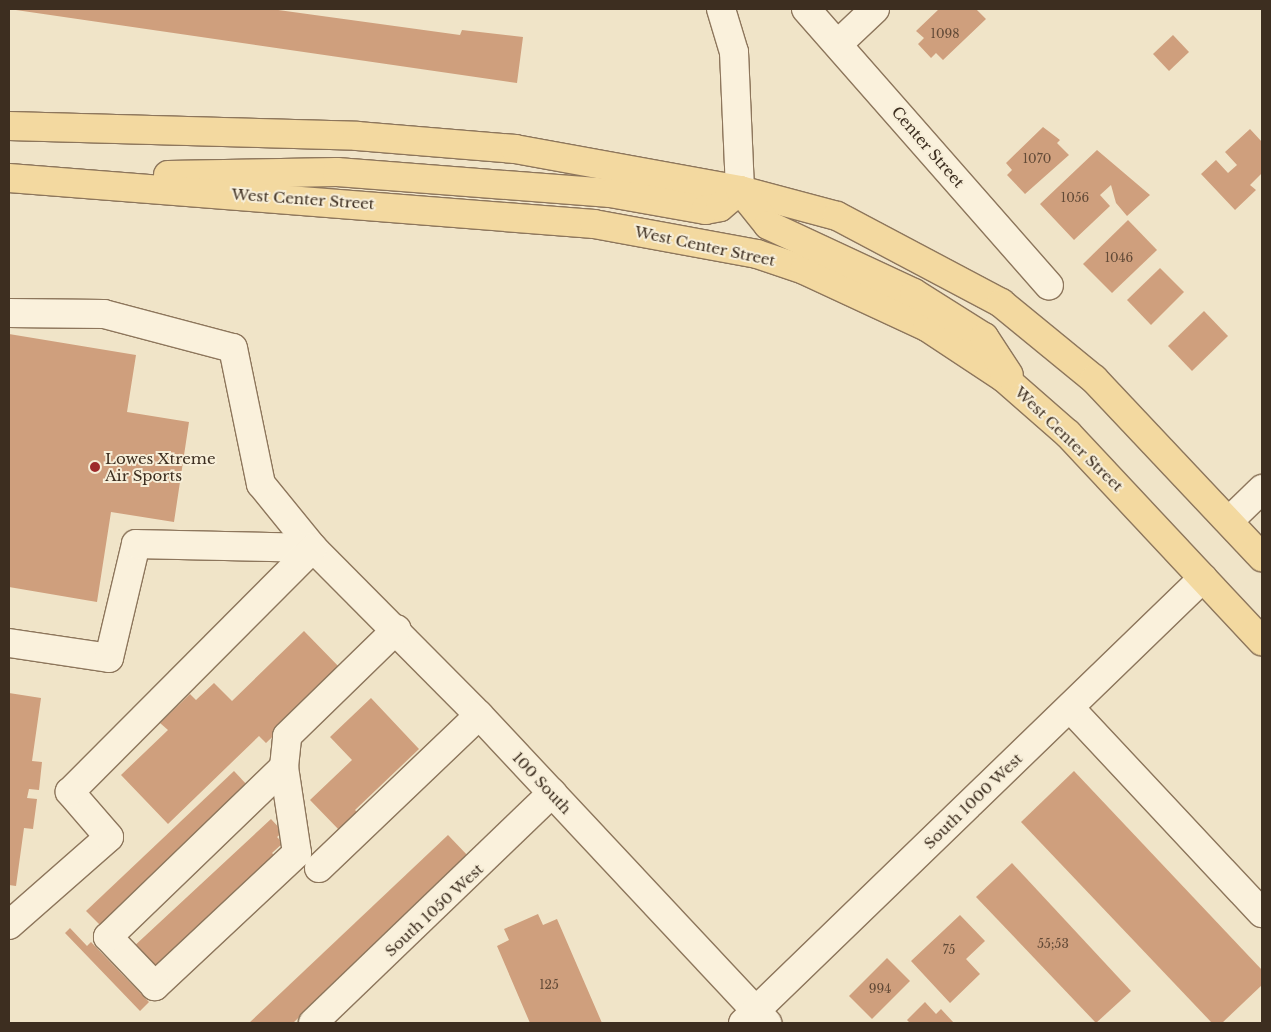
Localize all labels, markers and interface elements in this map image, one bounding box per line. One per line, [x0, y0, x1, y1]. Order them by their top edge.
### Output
house number: 1098 [931, 27, 959, 41]
street label: Center Street [888, 103, 968, 191]
house number: 1070 [1023, 152, 1051, 166]
street label: West Center Street [231, 185, 375, 213]
house number: 1056 [1061, 191, 1089, 205]
street label: West Center Street [633, 222, 777, 270]
house number: 1046 [1105, 251, 1133, 265]
street label: West Center Street [1011, 383, 1127, 495]
place label: Lowes Xtreme Air Sports [105, 449, 216, 484]
marker: Lowes Xtreme Air Sports [89, 461, 101, 473]
street label: 100 South [509, 748, 575, 818]
street label: South 1000 West [920, 749, 1026, 853]
street label: South 1050 West [381, 860, 487, 960]
house number: 55;53 [1037, 937, 1069, 951]
house number: 75 [943, 943, 955, 957]
house number: 125 [539, 978, 559, 992]
house number: 994 [869, 982, 891, 996]

